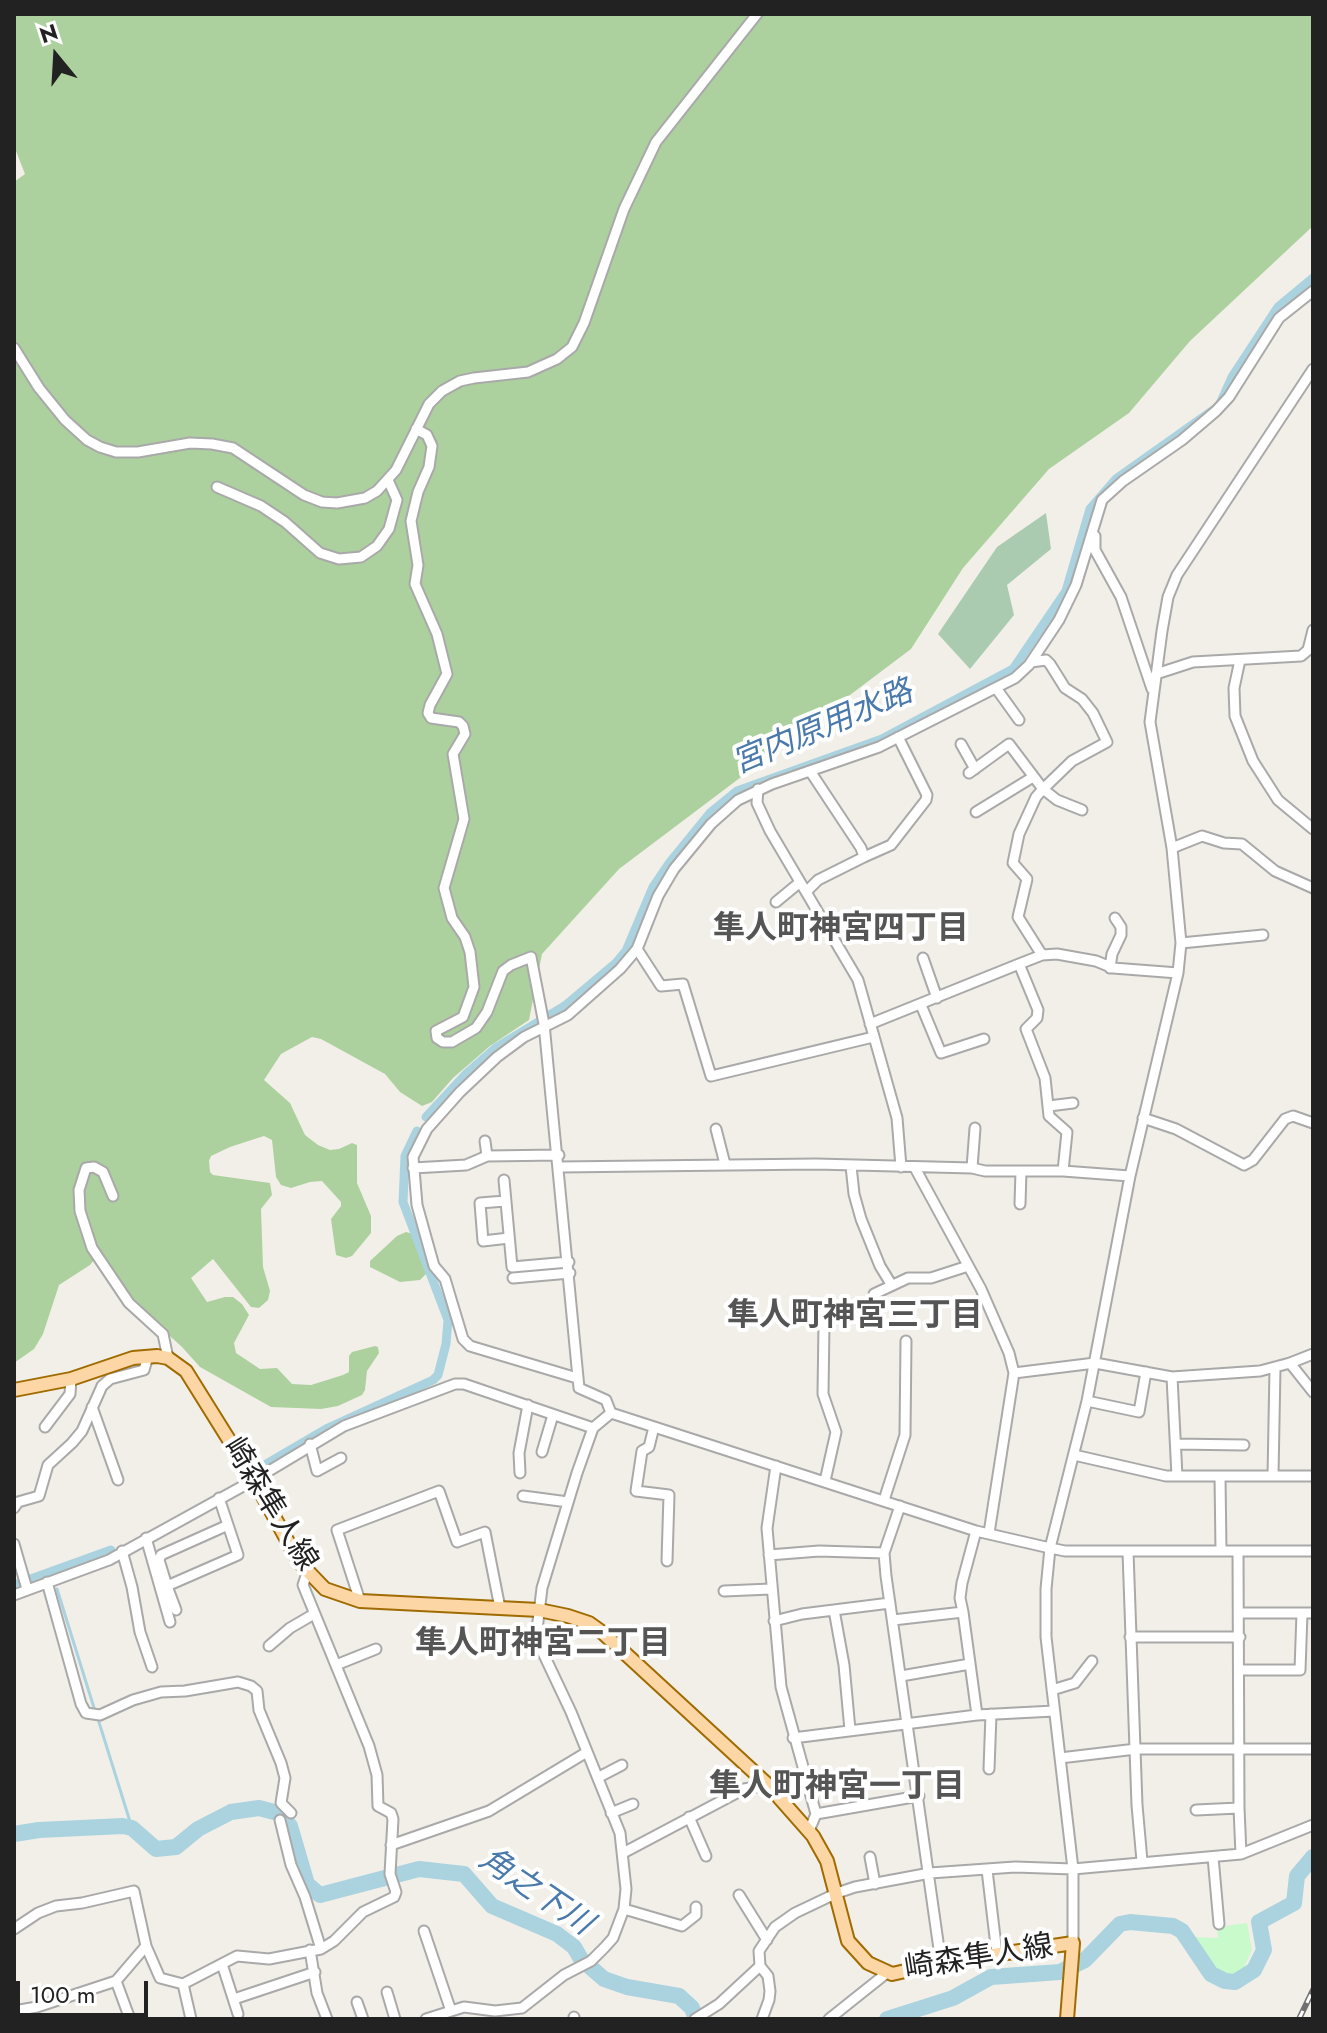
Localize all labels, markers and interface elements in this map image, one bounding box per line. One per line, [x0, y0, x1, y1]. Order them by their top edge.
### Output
text: N [35, 15, 62, 51]
north arrow [16, 16, 96, 96]
water label: 宮内原用水路 [727, 674, 919, 784]
district label: 隼人町神宮四丁目 [713, 911, 969, 949]
district label: 隼人町神宮三丁目 [727, 1298, 983, 1336]
street label: 崎森隼人線 [214, 1432, 324, 1578]
district label: 隼人町神宮二丁目 [415, 1626, 671, 1664]
district label: 隼人町神宮一丁目 [709, 1769, 965, 1807]
water label: 角之下川 [471, 1841, 599, 1945]
street label: 崎森隼人線 [902, 1929, 1056, 1989]
scale bar [20, 1965, 152, 2015]
text: 100 m [30, 1977, 96, 2012]

